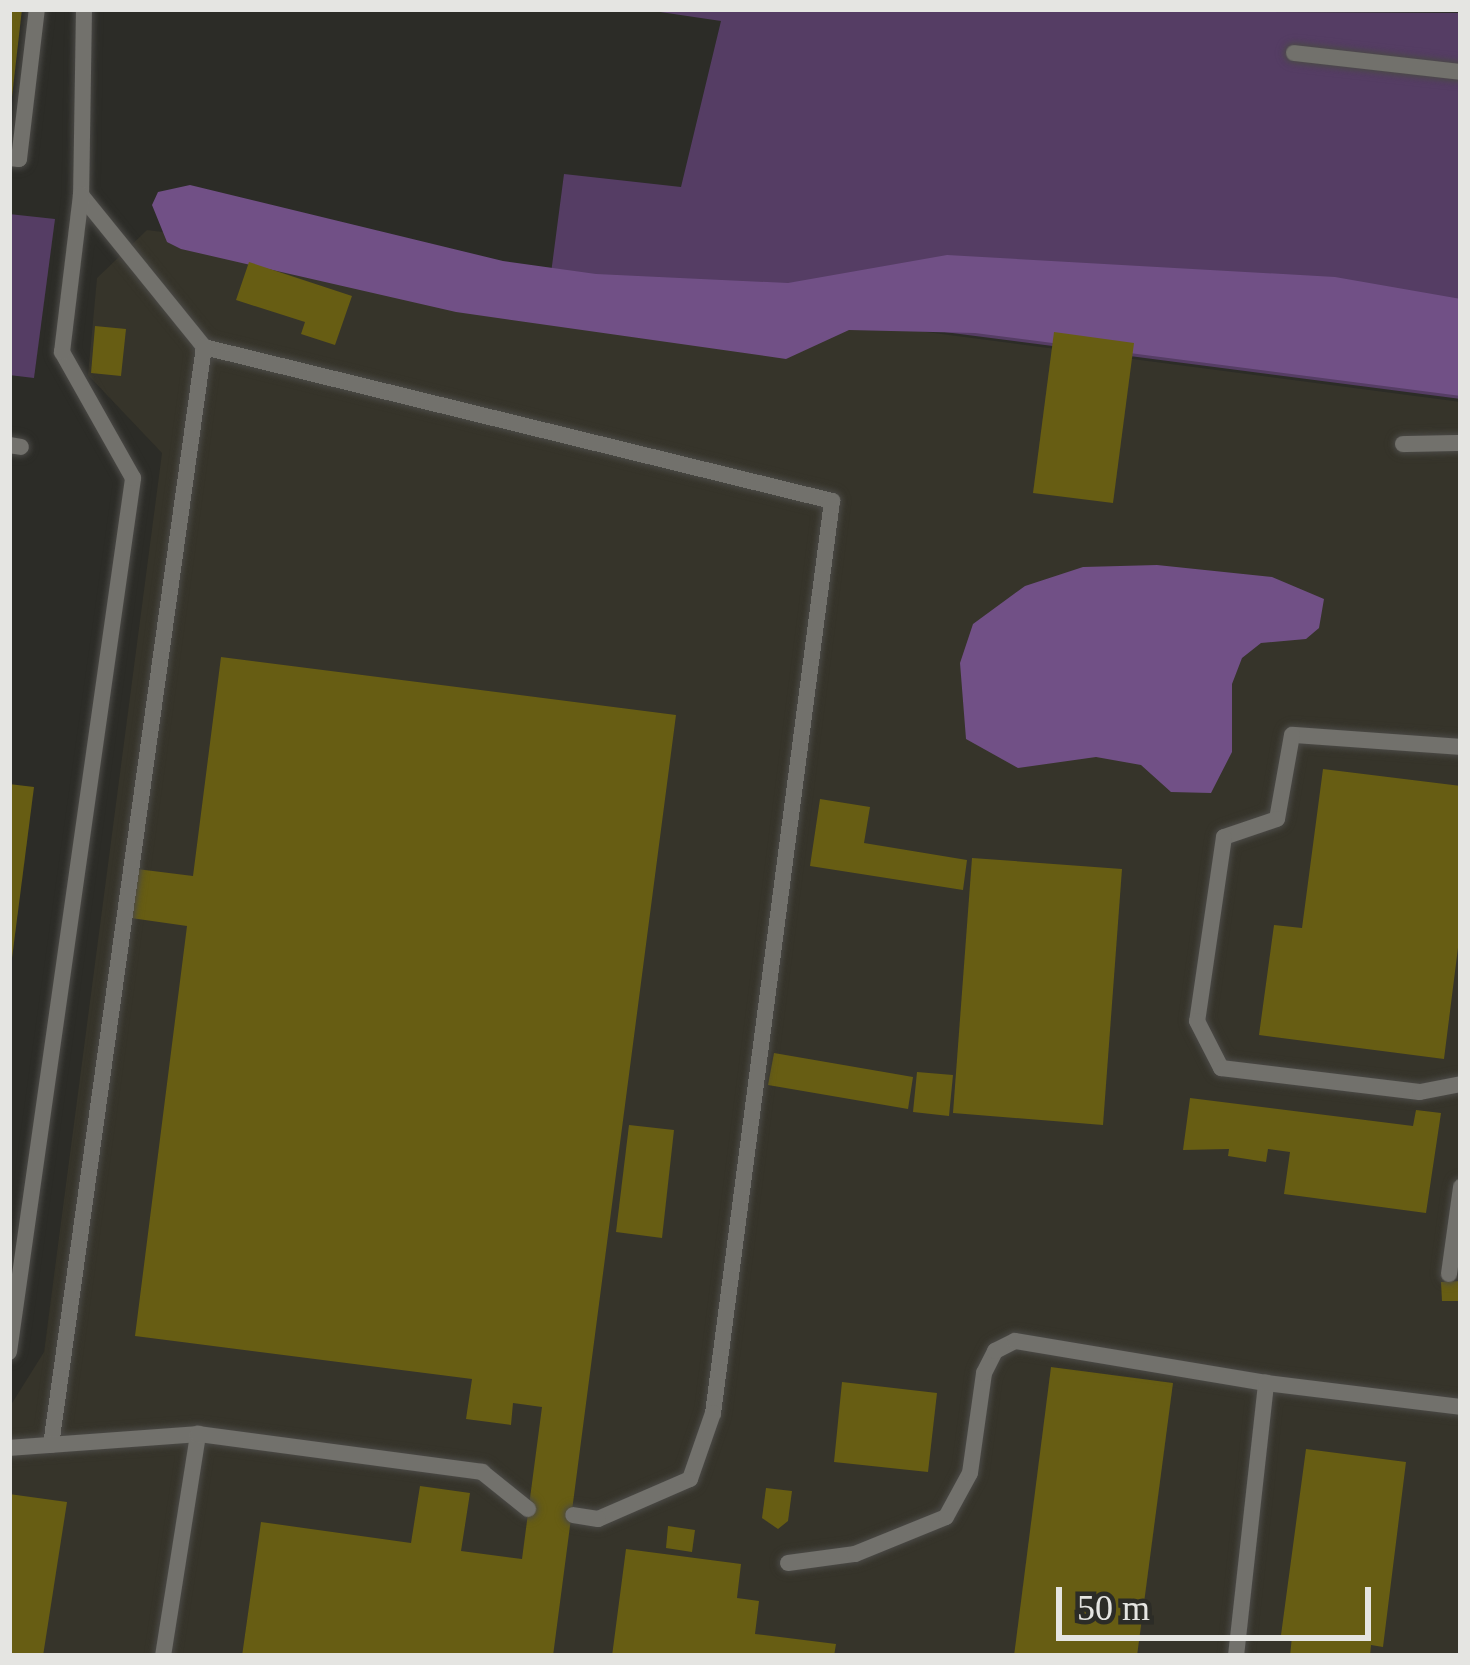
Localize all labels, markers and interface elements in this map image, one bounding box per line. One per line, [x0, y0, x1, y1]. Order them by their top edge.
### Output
scale bar [1062, 1563, 1377, 1637]
text: 50 m [1077, 1588, 1150, 1628]

